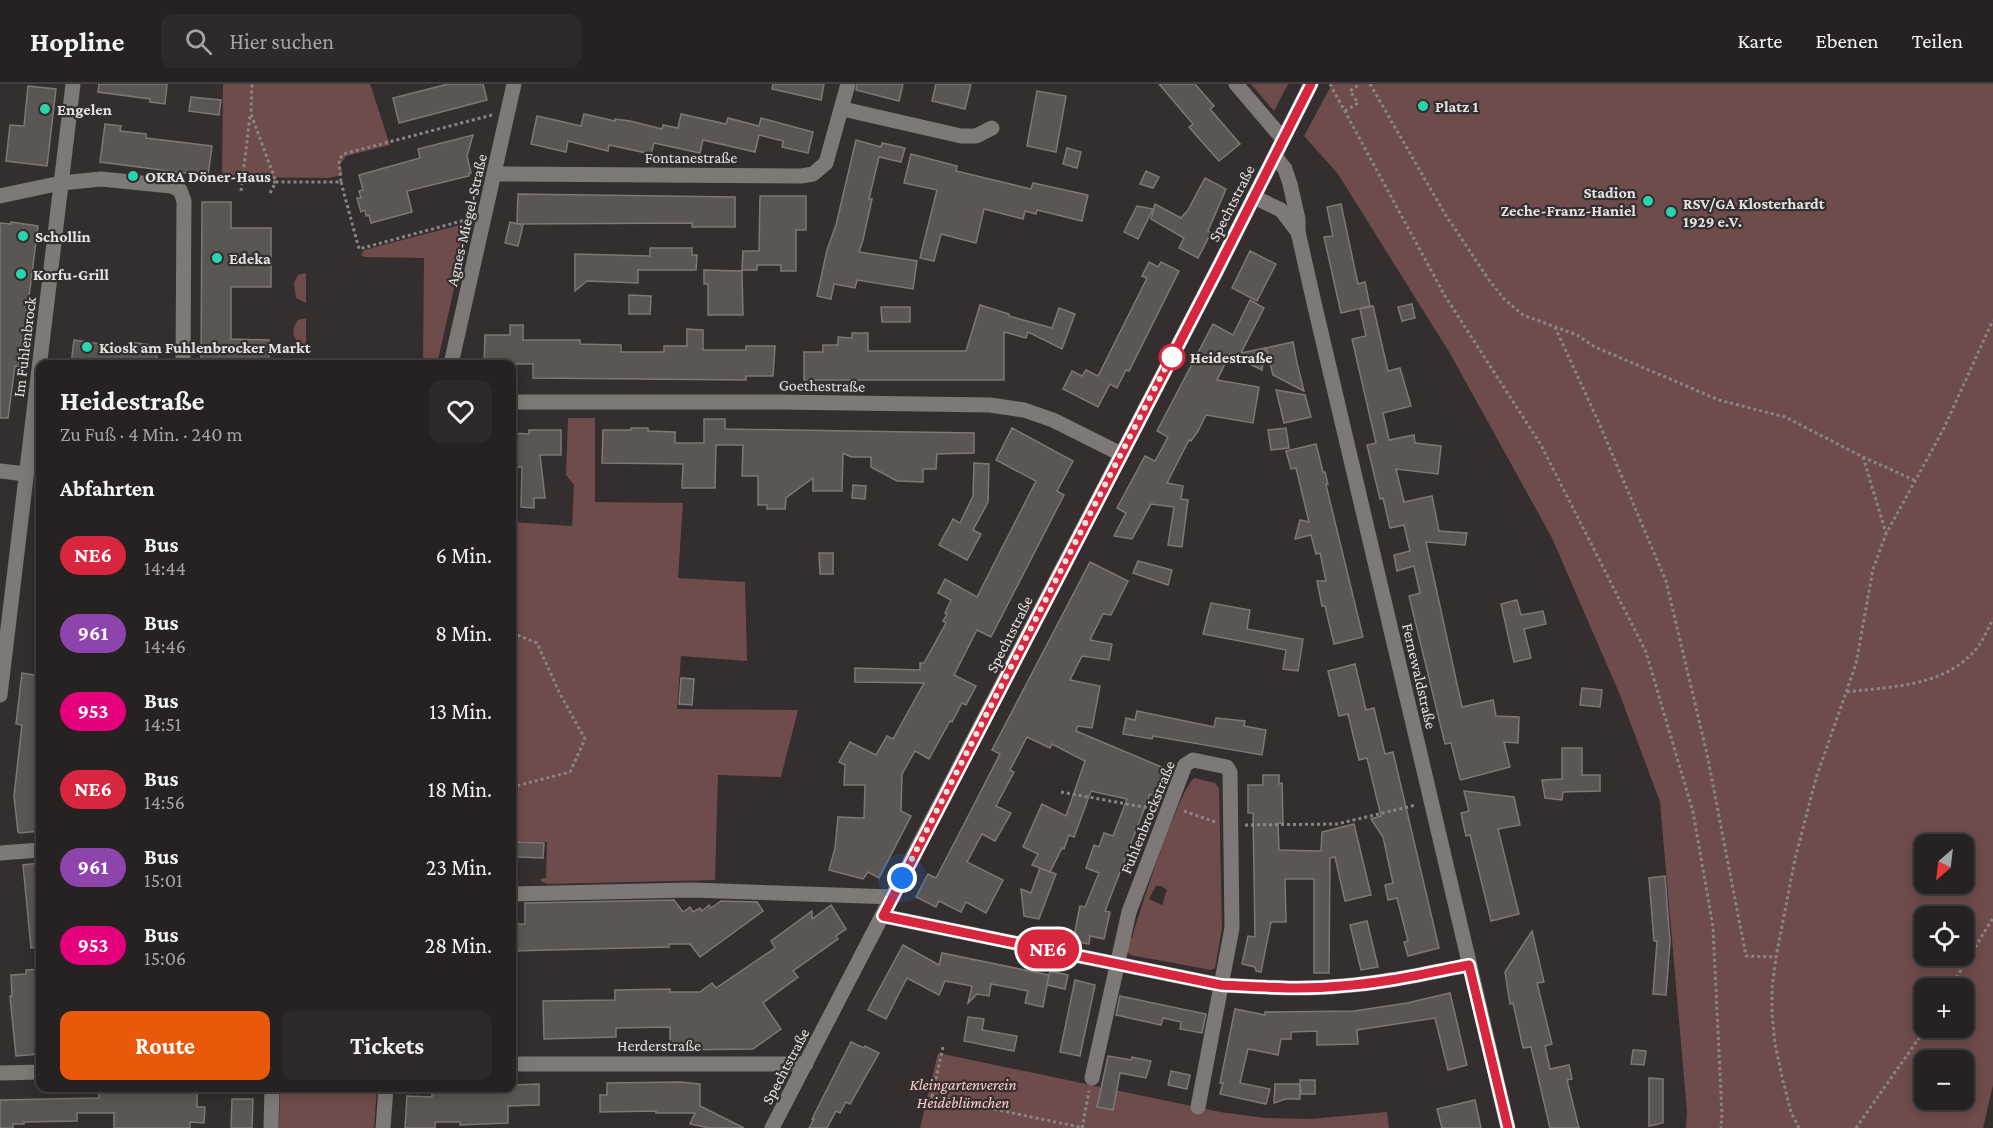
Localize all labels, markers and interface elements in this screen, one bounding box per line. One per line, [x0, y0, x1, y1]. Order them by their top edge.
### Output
search box [161, 14, 581, 68]
icon: search [182, 25, 215, 58]
text: Hopline [30, 26, 125, 57]
text: Hier suchen [230, 29, 334, 54]
text: Karte [1737, 29, 1783, 53]
text: Ebenen [1816, 29, 1879, 53]
text: Teilen [1912, 29, 1963, 53]
place label: Platz 1 [1435, 98, 1478, 115]
marker: Platz 1 [1416, 99, 1430, 113]
place label: Engelen [57, 101, 112, 118]
marker: Engelen [38, 102, 52, 116]
street label: Fontanestraße [645, 149, 737, 166]
street label: Agnes-Miegel-Straße [443, 152, 491, 288]
street label: Spechtstraße [1205, 162, 1259, 245]
place label: OKRA Döner-Haus [145, 168, 271, 185]
marker: OKRA Döner-Haus [126, 169, 140, 183]
place label: Stadion Zeche-Franz-Haniel [1500, 184, 1636, 219]
marker: Stadion Zeche-Franz-Haniel [1641, 194, 1655, 208]
place label: RSV/GA Klosterhardt 1929 e.V. [1683, 195, 1825, 230]
marker: RSV/GA Klosterhardt 1929 e.V. [1664, 205, 1678, 219]
place label: Schollin [35, 228, 91, 245]
marker: Schollin [16, 229, 30, 243]
place label: Edeka [229, 250, 271, 267]
marker: Edeka [210, 251, 224, 265]
place label: Korfu-Grill [33, 266, 109, 283]
marker: Korfu-Grill [14, 267, 28, 281]
street label: Im Fuhlenbrock [10, 296, 39, 398]
place label: Kiosk am Fuhlenbrocker Markt [99, 339, 311, 356]
marker: Kiosk am Fuhlenbrocker Markt [80, 340, 94, 354]
marker: Heidestraße [1159, 344, 1185, 370]
place label: Heidestraße [1190, 349, 1273, 366]
street label: Goethestraße [779, 376, 865, 395]
button: heart [429, 380, 492, 443]
text: Heidestraße [60, 385, 205, 416]
text: Zu Fuß · 4 Min. · 240 m [60, 423, 242, 445]
text: Abfahrten [60, 476, 155, 501]
text: Bus [144, 532, 178, 557]
text: NE6 [74, 543, 112, 567]
text: 6 Min. [436, 543, 492, 568]
text: 14:44 [144, 557, 186, 579]
street label: Spechtstraße [983, 593, 1037, 676]
text: Bus [144, 610, 178, 635]
text: 961 [78, 621, 108, 645]
text: 8 Min. [435, 621, 492, 646]
street label: Fernewaldstraße [1399, 622, 1440, 731]
text: 14:46 [144, 635, 186, 657]
text: Bus [144, 688, 178, 713]
text: 953 [77, 699, 109, 723]
text: 13 Min. [429, 699, 492, 724]
text: 14:51 [144, 713, 181, 735]
street label: Fuhlenbrockstraße [1117, 758, 1178, 876]
text: Bus [144, 766, 178, 791]
text: NE6 [74, 777, 112, 801]
text: 18 Min. [428, 777, 492, 802]
text: 14:56 [144, 791, 185, 813]
north arrow [1914, 834, 1974, 894]
map controls [1914, 834, 1974, 1110]
text: Bus [144, 844, 178, 869]
text: 961 [78, 855, 108, 879]
text: 23 Min. [426, 855, 492, 880]
your location [887, 863, 917, 893]
text: 15:01 [144, 869, 183, 891]
button: locate [1914, 906, 1974, 966]
text: Bus [144, 922, 178, 947]
line badge: NE6 [1014, 930, 1082, 968]
text: 953 [77, 933, 109, 957]
text: 28 Min. [425, 933, 492, 958]
text: NE6 [1029, 937, 1067, 961]
text: 15:06 [144, 947, 186, 969]
button: + [1914, 978, 1974, 1038]
button: Route [60, 1011, 270, 1080]
button: Tickets [282, 1011, 492, 1080]
street label: Spechtstraße [758, 1025, 813, 1108]
street label: Herderstraße [617, 1037, 701, 1054]
button: − [1914, 1050, 1974, 1110]
park label: Kleingartenverein Heideblümchen [909, 1076, 1017, 1111]

